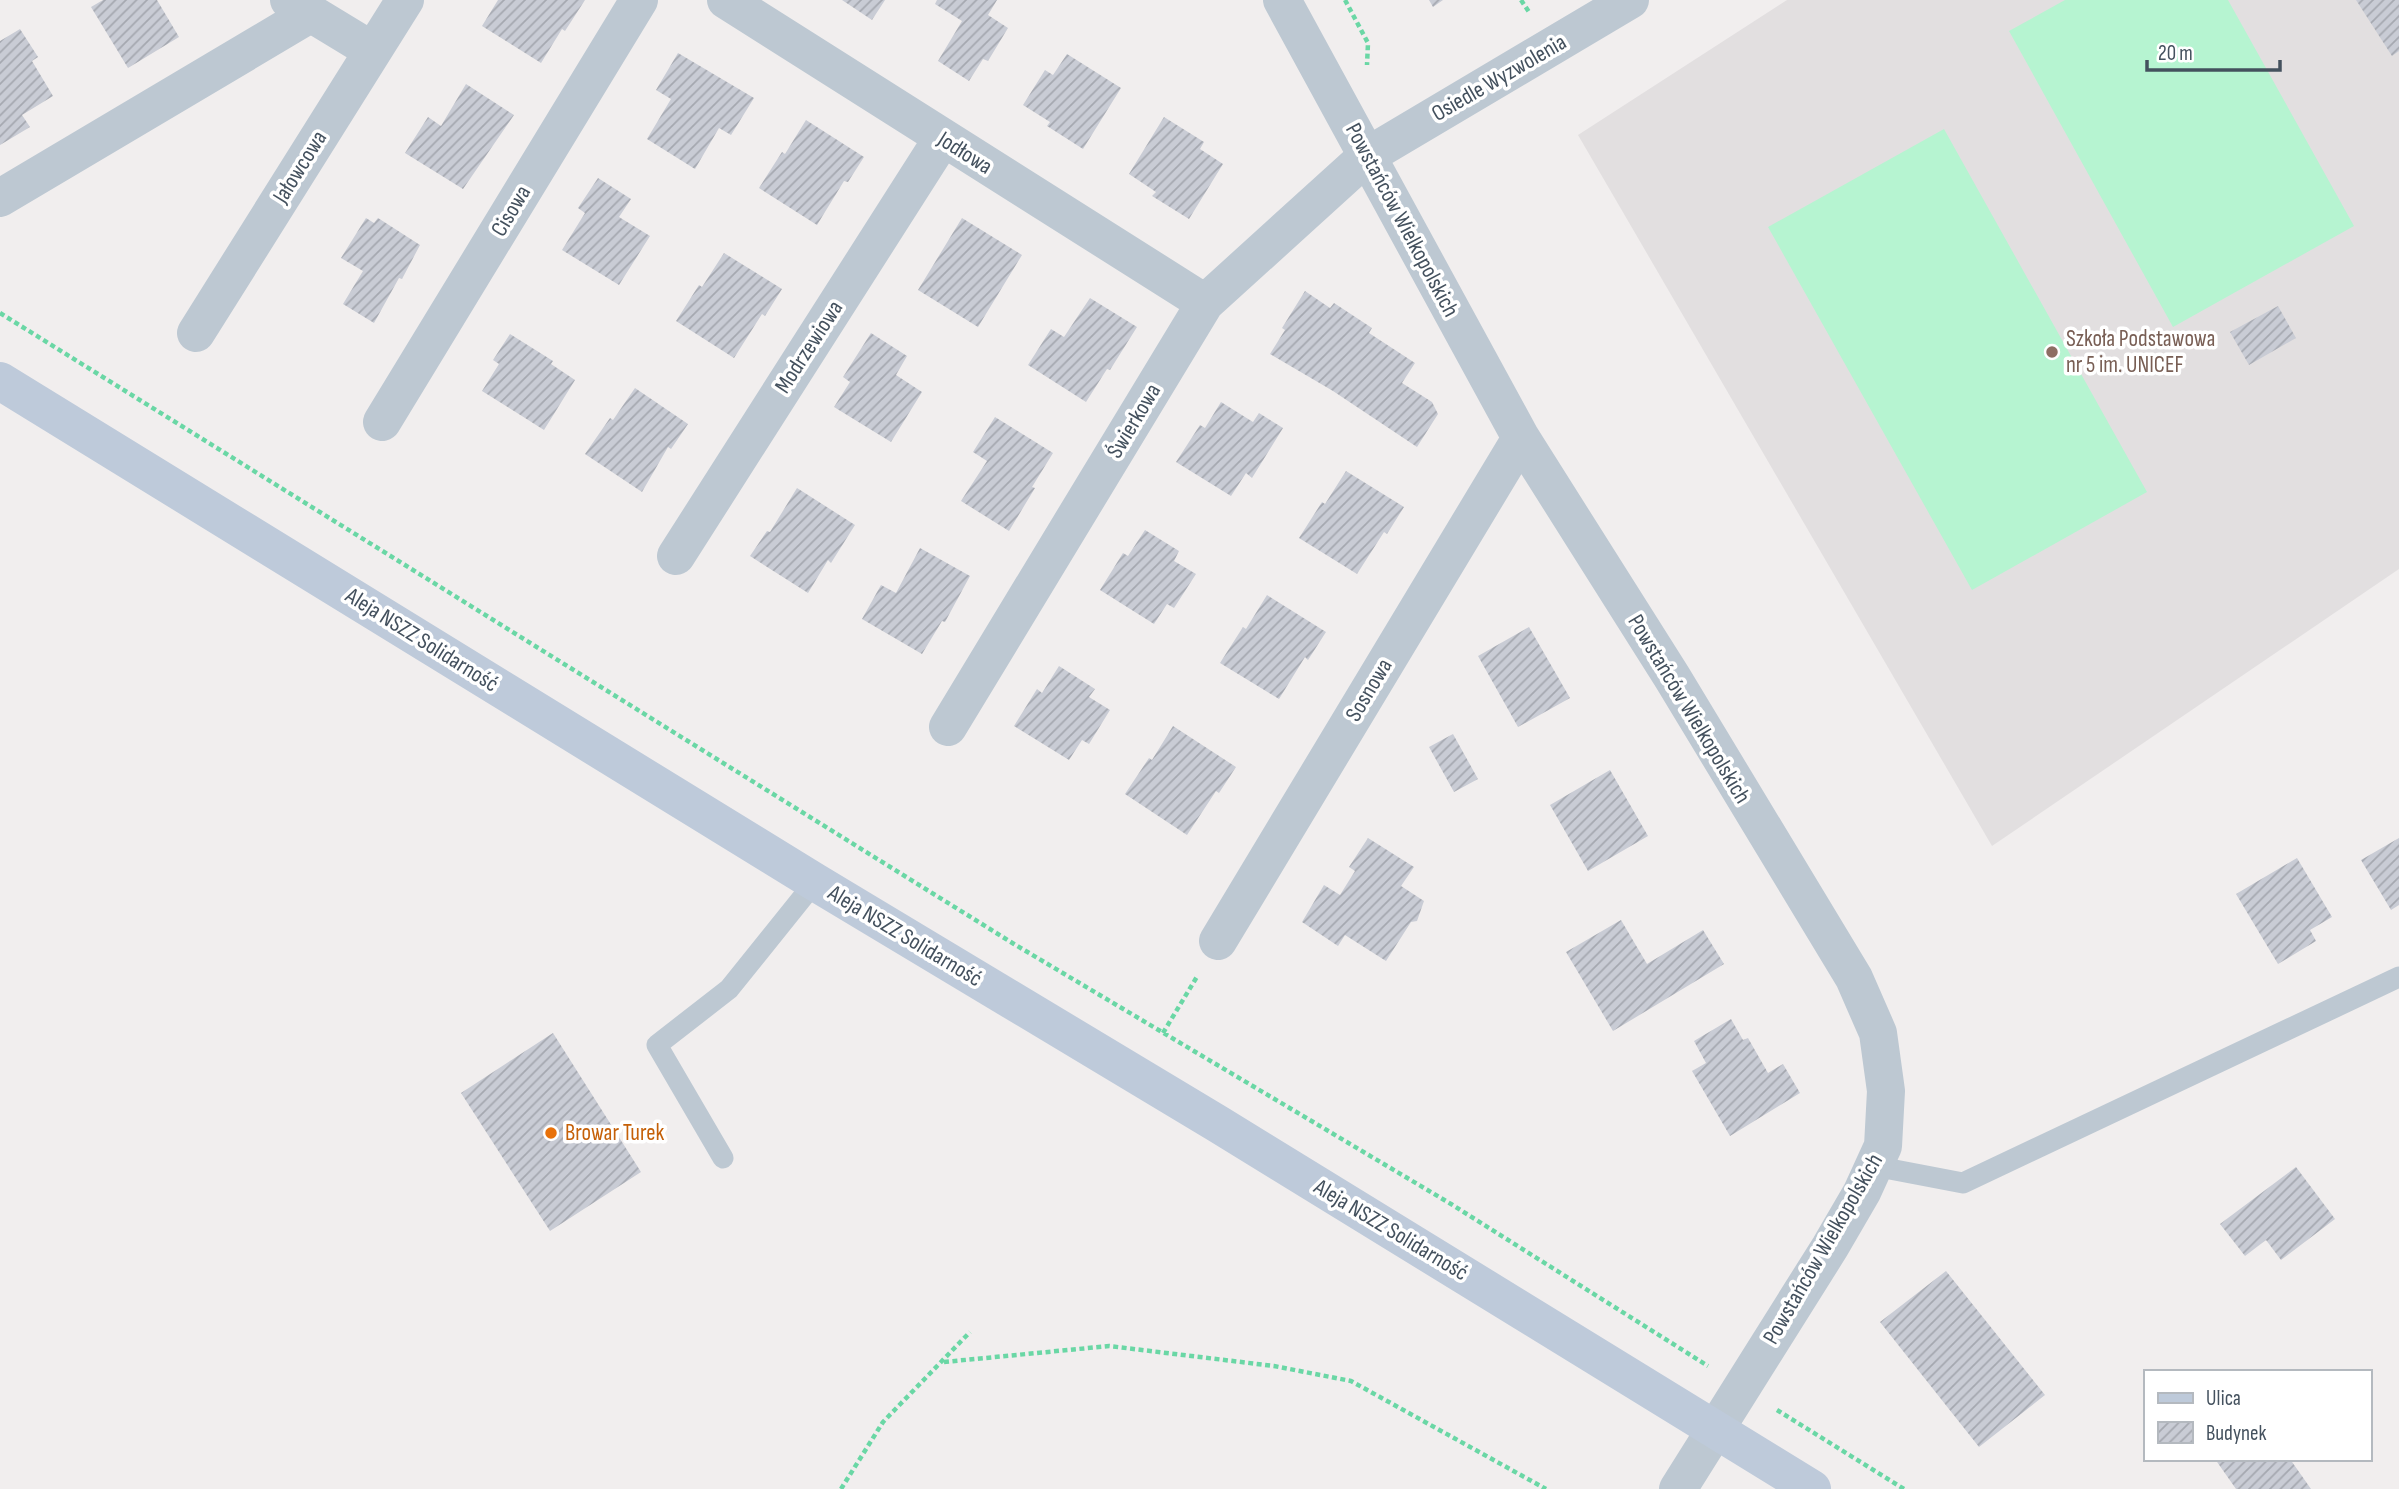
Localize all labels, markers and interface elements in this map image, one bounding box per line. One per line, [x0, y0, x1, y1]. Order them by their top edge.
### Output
street label: Osiedle Wyzwolenia [1427, 28, 1571, 128]
scale bar [2147, 28, 2280, 72]
text: 20 m [2158, 41, 2193, 66]
street label: Powstańców Wielkopolskich [1339, 118, 1465, 322]
street label: Jodłowa [932, 125, 997, 181]
street label: Jałowcowa [266, 126, 333, 209]
street label: Cisowa [485, 180, 537, 242]
street label: Modrzewiowa [769, 295, 849, 399]
place label: Szkoła Podstawowa nr 5 im. UNICEF [2066, 325, 2215, 379]
marker: Szkoła Podstawowa nr 5 im. UNICEF [2044, 344, 2060, 360]
street label: Świerkowa [1101, 379, 1167, 463]
street label: Aleja NSZZ Solidarność [340, 581, 504, 698]
street label: Powstańców Wielkopolskich [1622, 609, 1756, 809]
street label: Sosnowa [1339, 653, 1399, 727]
street label: Aleja NSZZ Solidarność [822, 878, 987, 993]
place label: Browar Turek [565, 1119, 664, 1147]
marker: Browar Turek [543, 1125, 559, 1141]
street label: Powstańców Wielkopolskich [1757, 1149, 1889, 1349]
street label: Aleja NSZZ Solidarność [1308, 1172, 1473, 1287]
legend [2144, 1370, 2371, 1461]
text: Ulica [2206, 1386, 2241, 1411]
text: Budynek [2206, 1421, 2266, 1446]

